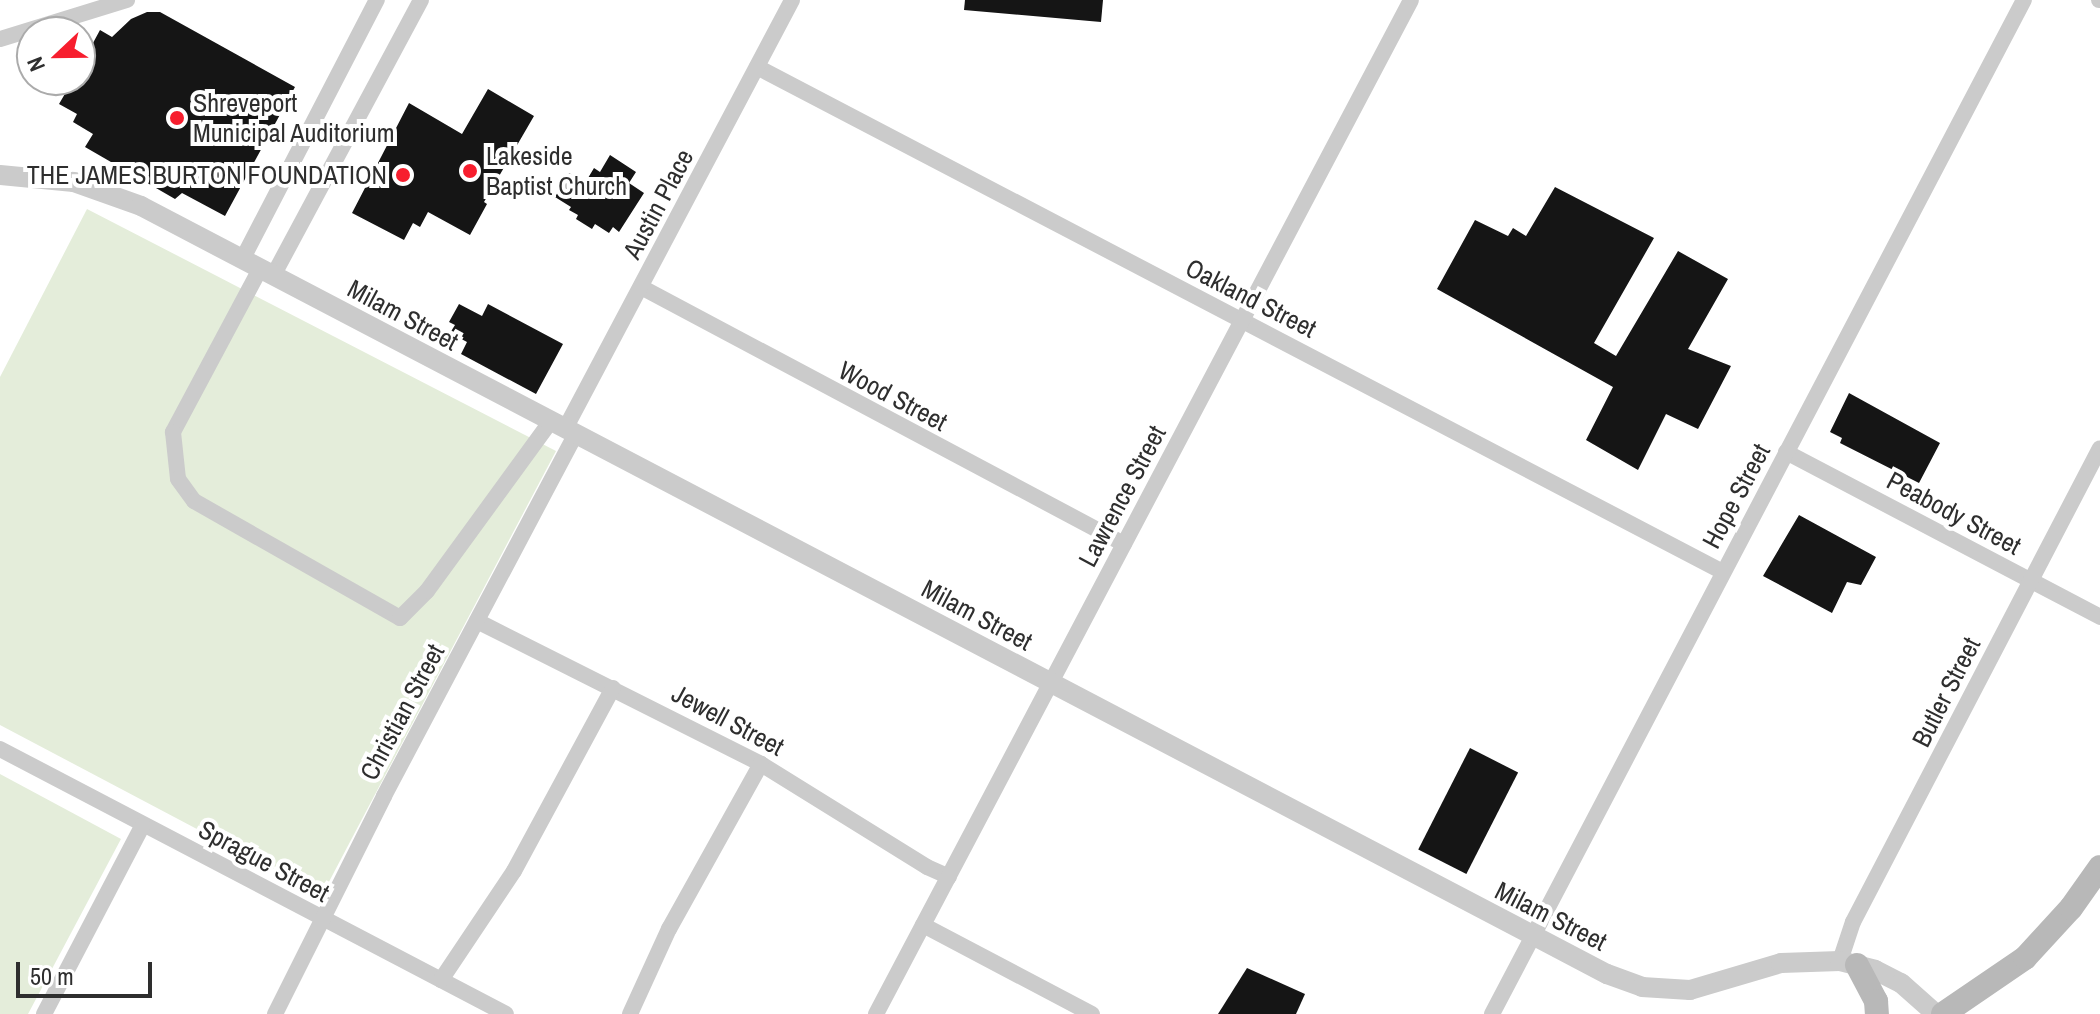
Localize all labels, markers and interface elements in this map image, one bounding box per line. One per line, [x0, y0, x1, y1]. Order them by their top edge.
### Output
north arrow [16, 16, 96, 96]
text: N [19, 53, 52, 76]
place label: Shreveport Municipal Auditorium [193, 87, 396, 148]
marker: Shreveport Municipal Auditorium [168, 109, 186, 127]
place label: Lakeside Baptist Church [486, 140, 627, 202]
street label: Austin Place [616, 144, 700, 264]
place label: THE JAMES BURTON FOUNDATION [27, 159, 387, 191]
marker: Lakeside Baptist Church [461, 162, 479, 180]
marker: THE JAMES BURTON FOUNDATION [394, 166, 412, 184]
street label: Oakland Street [1181, 252, 1321, 344]
street label: Milam Street [342, 273, 464, 357]
street label: Wood Street [834, 354, 952, 438]
street label: Lawrence Street [1072, 420, 1172, 572]
street label: Hope Street [1696, 438, 1776, 554]
street label: Peabody Street [1882, 465, 2026, 561]
street label: Milam Street [916, 573, 1038, 657]
street label: Butler Street [1905, 632, 1987, 752]
street label: Christian Street [353, 639, 451, 785]
street label: Jewell Street [667, 678, 789, 762]
street label: Sprague Street [193, 814, 335, 908]
street label: Milam Street [1490, 875, 1612, 957]
scale bar [20, 946, 156, 996]
text: 50 m [30, 960, 74, 992]

